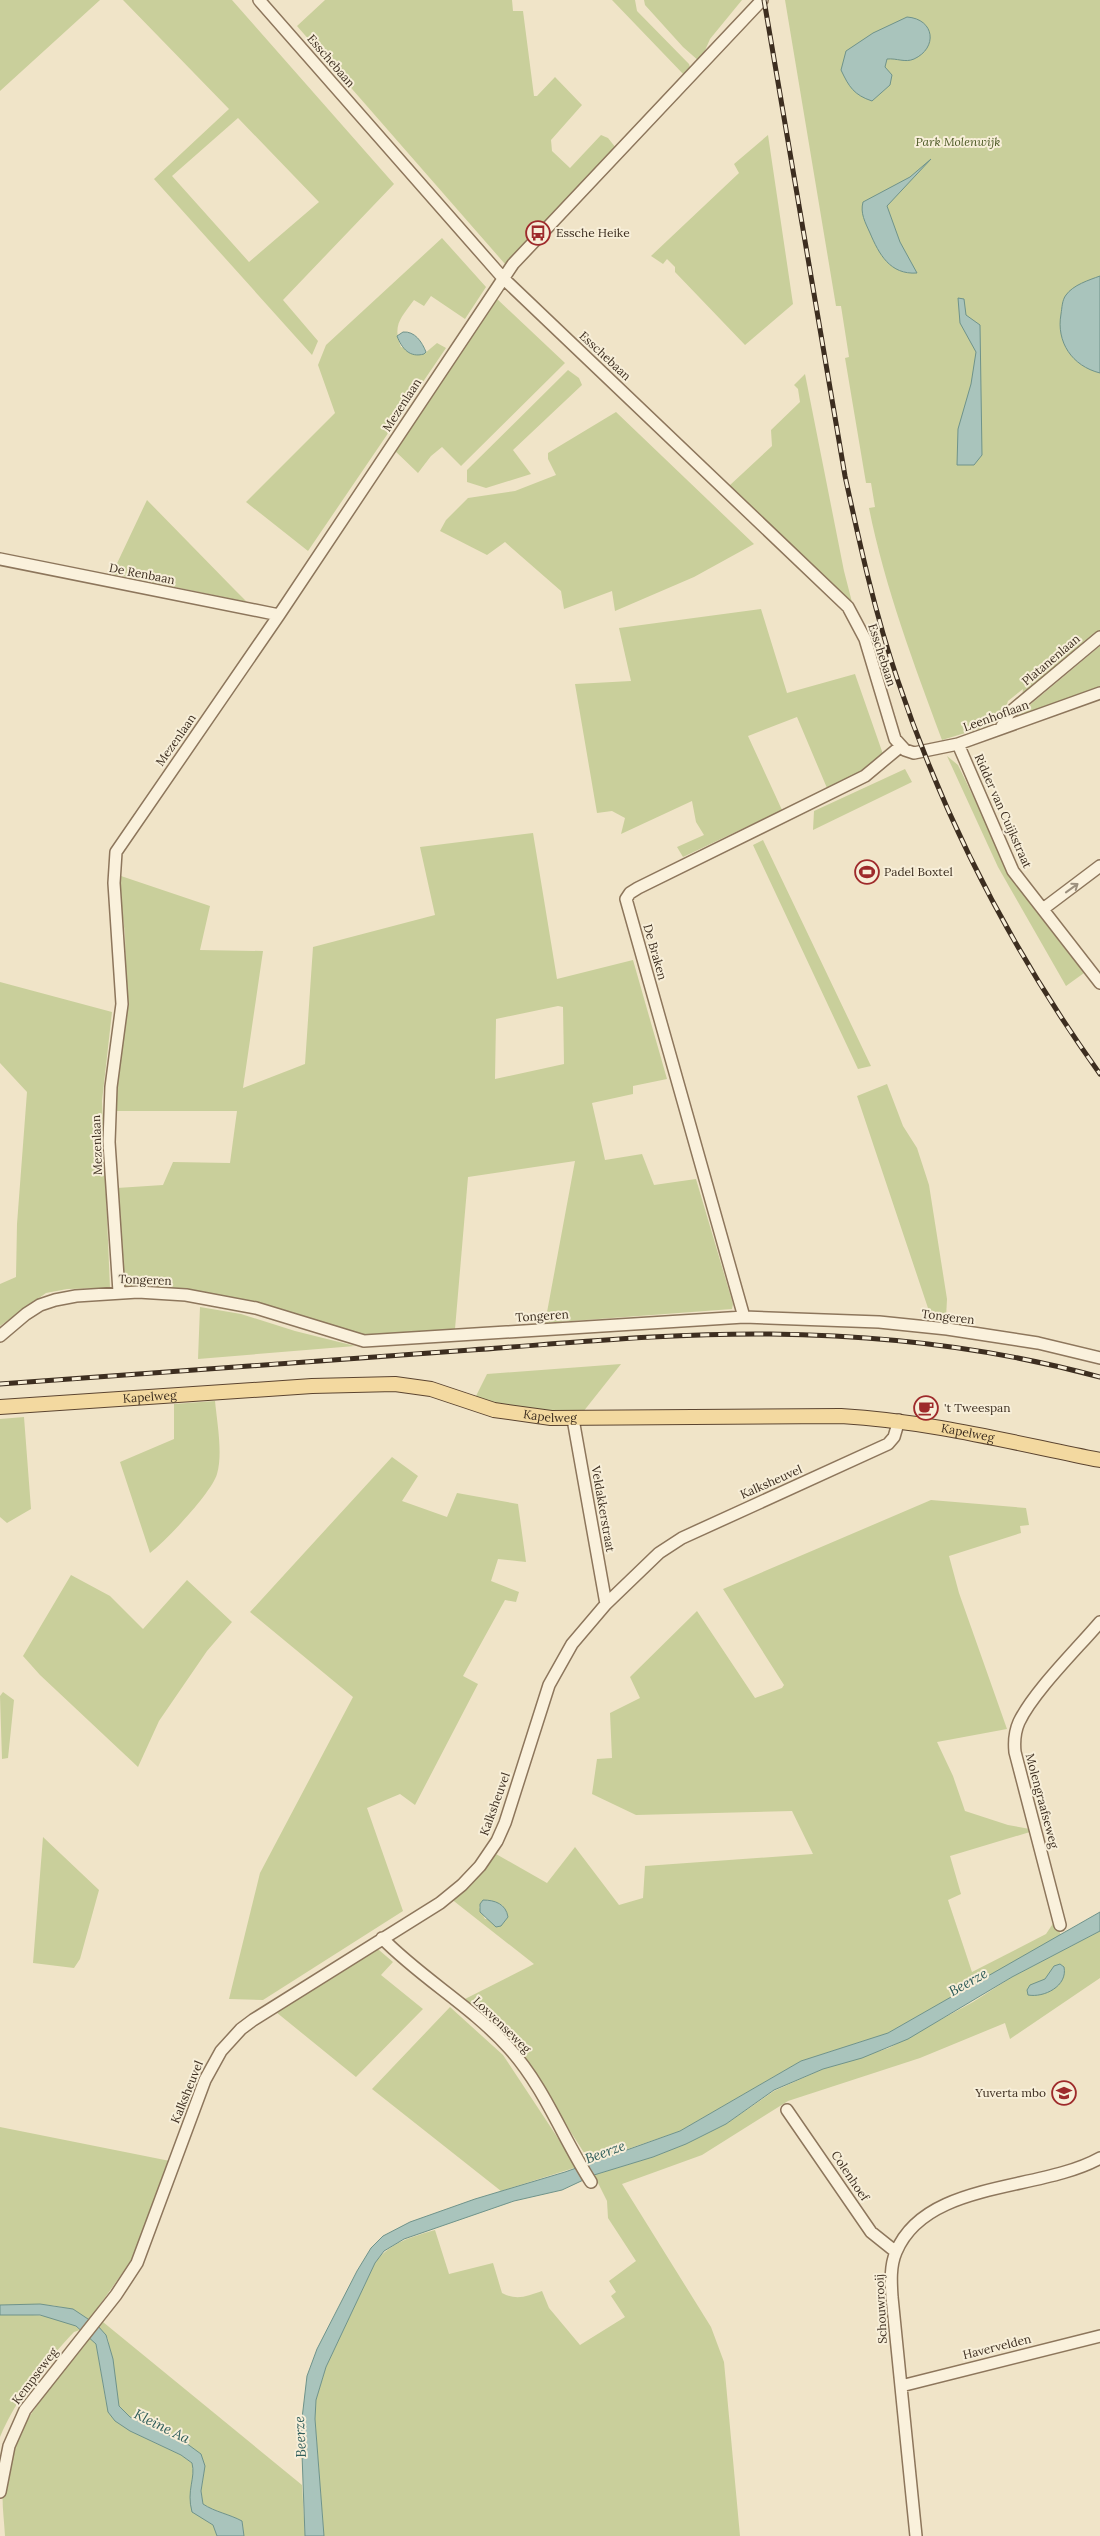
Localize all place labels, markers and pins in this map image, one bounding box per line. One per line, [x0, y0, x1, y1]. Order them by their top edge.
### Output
bus stop icon: Essche Heike [525, 220, 551, 246]
place label: Essche Heike [556, 225, 630, 240]
sports icon: Padel Boxtel [854, 859, 880, 885]
place label: Padel Boxtel [884, 864, 953, 879]
cafe icon: 't Tweespan [913, 1395, 939, 1421]
place label: 't Tweespan [944, 1400, 1011, 1415]
school or university icon: Yuverta mbo [1051, 2080, 1077, 2106]
place label: Yuverta mbo [974, 2085, 1046, 2100]

